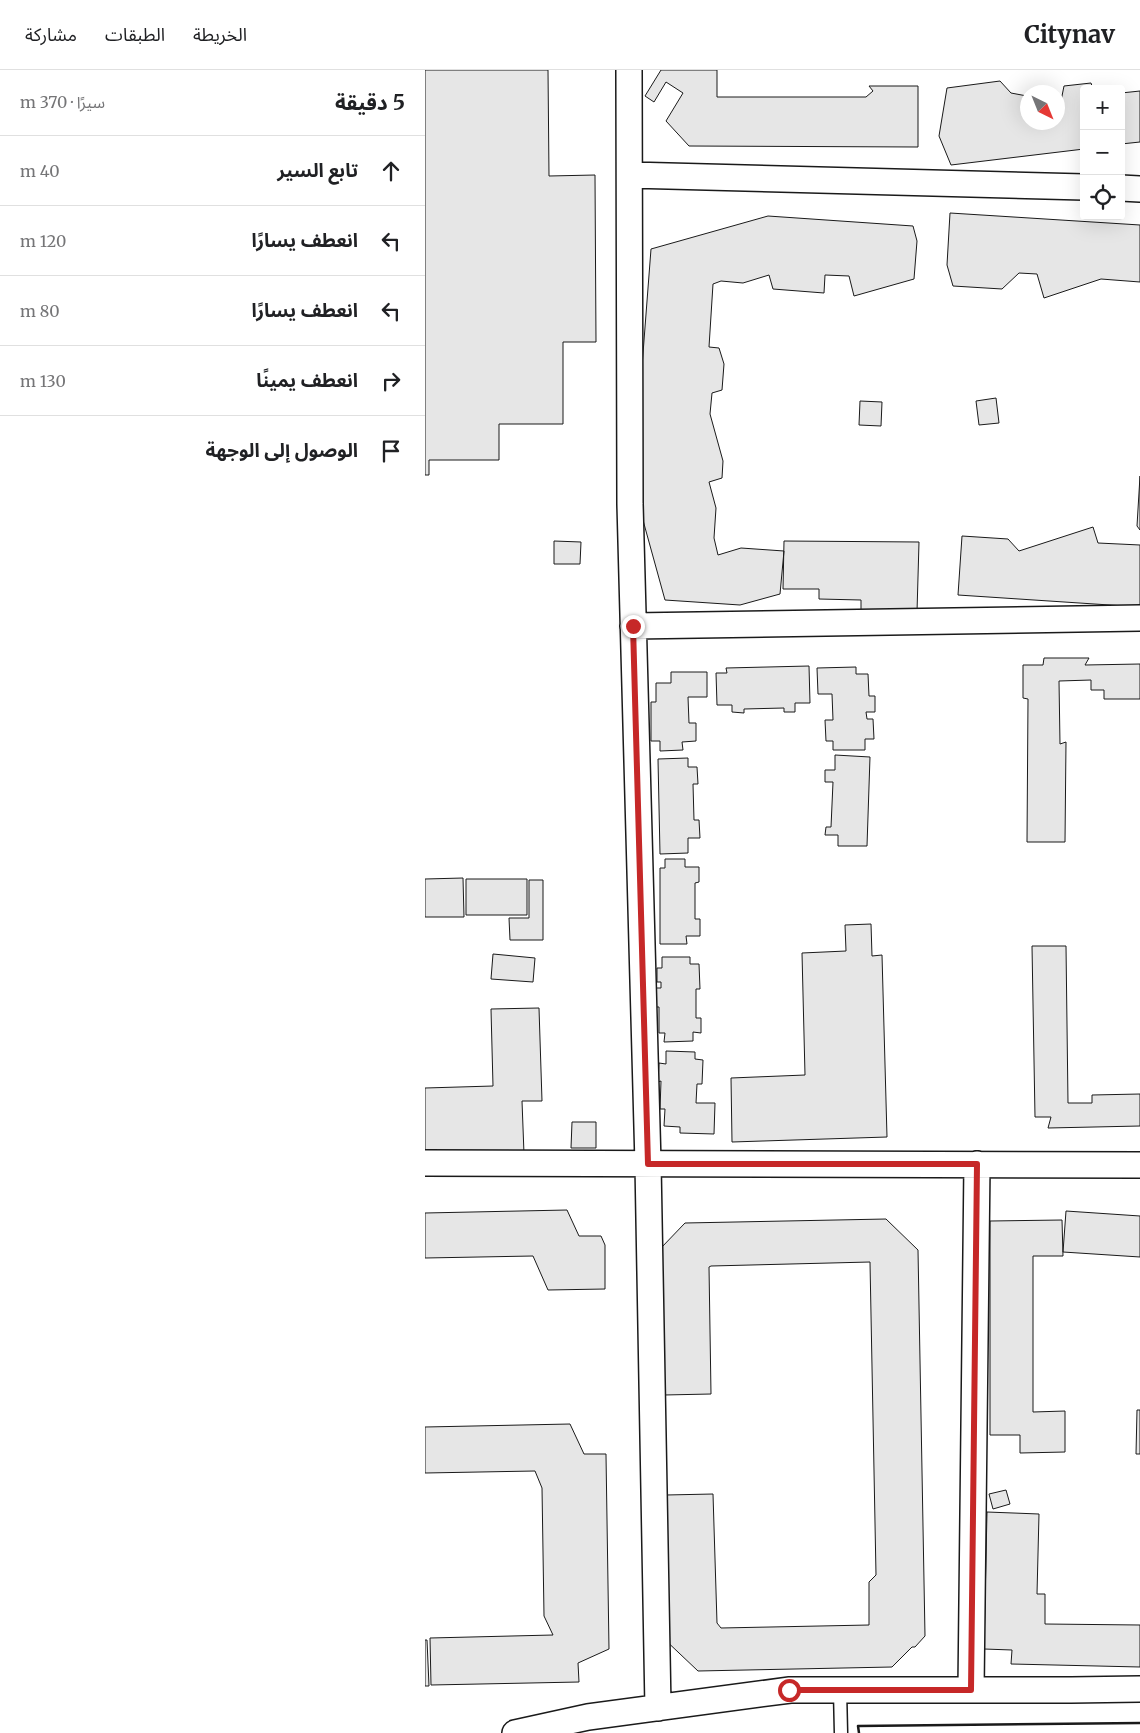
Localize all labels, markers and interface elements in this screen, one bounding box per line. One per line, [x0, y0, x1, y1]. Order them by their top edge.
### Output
text: Citynav [1024, 19, 1115, 50]
text: مشاركة [25, 23, 77, 46]
text: الطبقات [105, 23, 165, 46]
text: الخريطة [193, 23, 247, 46]
north arrow [1020, 85, 1065, 130]
map controls [1080, 85, 1125, 220]
button: + [1080, 85, 1125, 130]
text: 5 دقيقة [335, 89, 405, 116]
text: سيرًا · 370 m [20, 92, 105, 112]
button: − [1080, 130, 1125, 175]
icon: ahead [377, 157, 405, 185]
text: تابع السير [277, 158, 358, 182]
text: 40 m [20, 161, 60, 181]
button: locate [1080, 175, 1125, 220]
icon: left [377, 227, 405, 255]
text: انعطف يسارًا [251, 228, 358, 252]
text: 120 m [20, 231, 66, 251]
icon: left [377, 297, 405, 325]
text: انعطف يسارًا [251, 298, 358, 322]
text: 80 m [20, 301, 60, 321]
icon: right [377, 367, 405, 395]
text: انعطف يمينًا [256, 368, 358, 392]
text: 130 m [20, 371, 66, 391]
icon: arrive [377, 437, 405, 465]
text: الوصول إلى الوجهة [206, 438, 358, 462]
route end [622, 615, 645, 638]
route start [778, 1679, 801, 1702]

